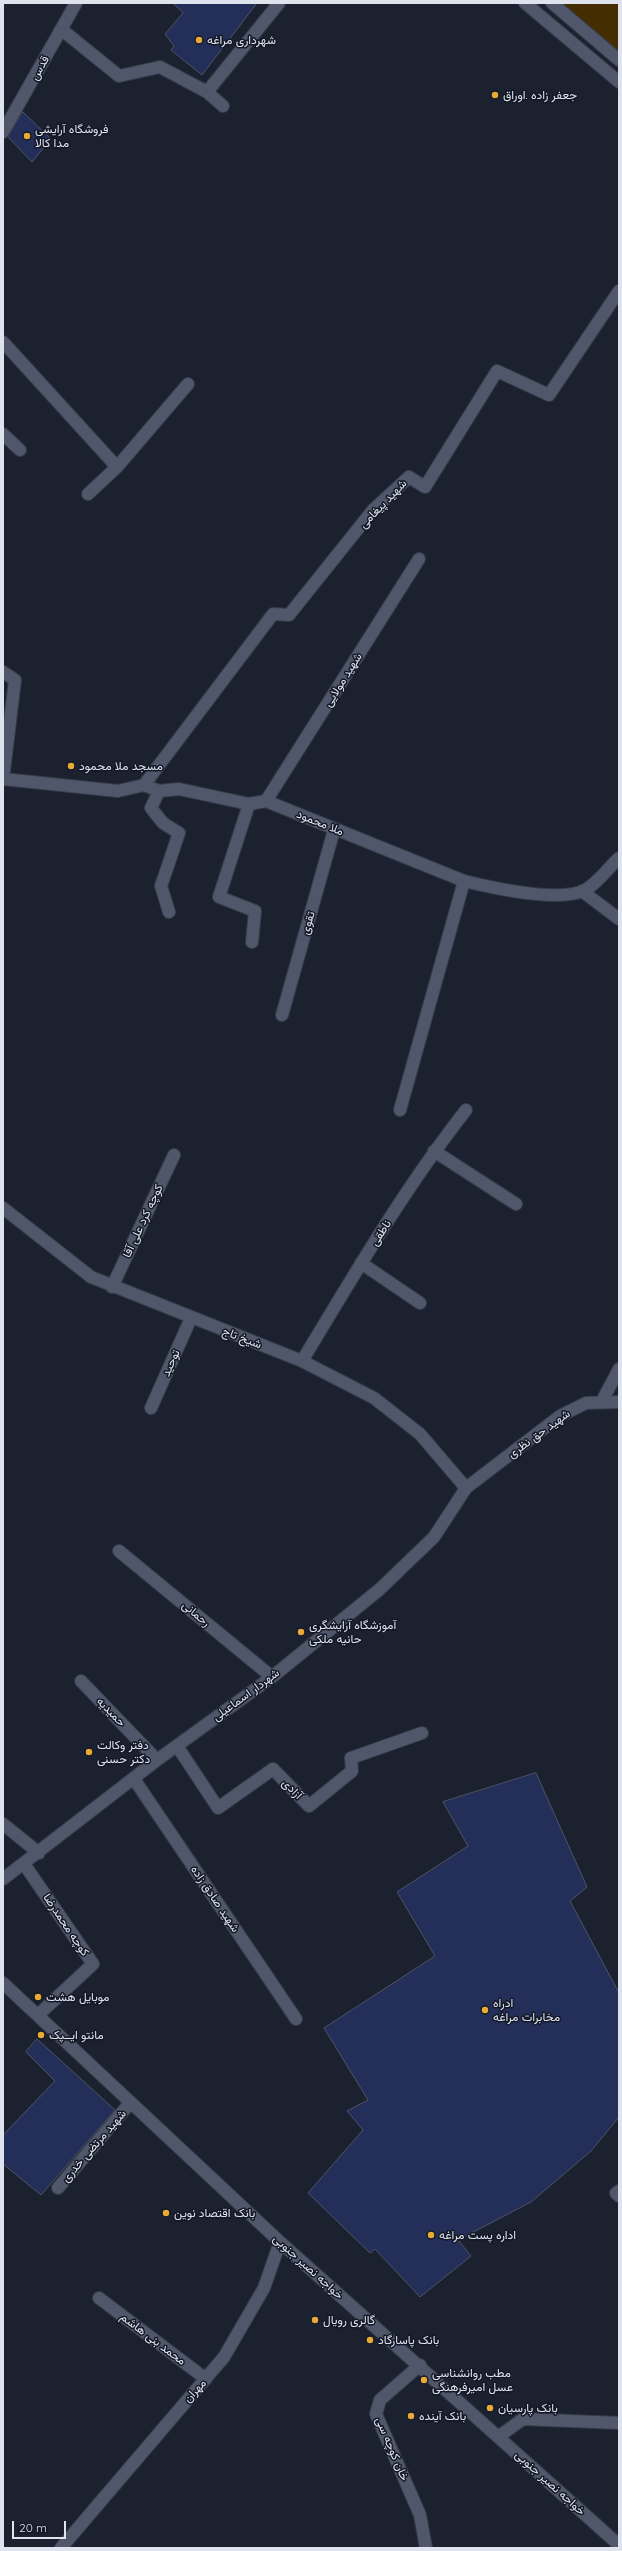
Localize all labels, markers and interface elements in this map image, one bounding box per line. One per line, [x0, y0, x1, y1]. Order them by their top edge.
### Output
place label: شهرداری مراغه [207, 33, 276, 47]
marker: شهرداری مراغه [194, 35, 204, 45]
street label: قدس [27, 53, 53, 83]
place label: جعفر زاده .اوراق [503, 88, 577, 102]
marker: جعفر زاده .اوراق [490, 90, 500, 100]
place label: فروشگاه آرایشی مدا کالا [35, 122, 108, 150]
marker: فروشگاه آرایشی مدا کالا [22, 131, 32, 141]
street label: شهید پیغامی [356, 477, 410, 531]
street label: شهید مولایی [321, 650, 365, 710]
place label: مسجد ملا محمود [79, 759, 163, 773]
marker: مسجد ملا محمود [66, 761, 76, 771]
street label: ملا محمود [294, 807, 346, 839]
street label: تقوی [298, 910, 318, 936]
street label: کوچه کرد علی آقا [120, 1182, 166, 1260]
street label: ناطقی [367, 1217, 395, 1249]
street label: شیخ تاج [220, 1324, 264, 1352]
street label: توحید [159, 1347, 183, 1379]
street label: شهید حق نظری [505, 1407, 573, 1461]
street label: رحمانی [179, 1598, 213, 1630]
place label: آموزشگاه آرایشگری حانیه ملکی [309, 1618, 396, 1646]
marker: آموزشگاه آرایشگری حانیه ملکی [296, 1627, 306, 1637]
street label: شهردار اسماعیلی [210, 1666, 282, 1724]
street label: حمیدیه [93, 1694, 129, 1730]
place label: دفتر وکالت دکتر حسنی [97, 1738, 150, 1766]
marker: دفتر وکالت دکتر حسنی [84, 1747, 94, 1757]
street label: آزادی [279, 1776, 305, 1802]
street label: شهید صادق زاده [187, 1863, 243, 1935]
street label: کوچه محمدرضا [40, 1891, 92, 1959]
place label: موبایل هشت [46, 1990, 109, 2004]
marker: موبایل هشت [33, 1992, 43, 2002]
place label: ادراه مخابرات مراغه [493, 1996, 560, 2024]
marker: ادراه مخابرات مراغه [480, 2005, 490, 2015]
place label: مانتو ایــپک [49, 2028, 104, 2042]
marker: مانتو ایــپک [36, 2030, 46, 2040]
street label: شهید مرتضی خدری [58, 2107, 130, 2185]
place label: بانک اقتصاد نوین [174, 2206, 255, 2220]
marker: بانک اقتصاد نوین [161, 2208, 171, 2218]
place label: اداره پست مراغه [439, 2228, 516, 2242]
marker: اداره پست مراغه [426, 2230, 436, 2240]
street label: خواجه نصیر جنوبی [270, 2232, 346, 2302]
street label: محمد بنی هاشم [117, 2310, 189, 2368]
place label: گالری رویال [323, 2313, 375, 2327]
marker: گالری رویال [310, 2315, 320, 2325]
place label: بانک پاسارگاد [378, 2333, 439, 2347]
marker: بانک پاسارگاد [365, 2335, 375, 2345]
place label: مطب روانشناسی عسل امیرفرهنگی [432, 2366, 513, 2394]
marker: مطب روانشناسی عسل امیرفرهنگی [419, 2375, 429, 2385]
street label: مهران [180, 2376, 210, 2406]
place label: بانک پارسیان [498, 2401, 558, 2415]
marker: بانک پارسیان [485, 2403, 495, 2413]
place label: بانک آینده [419, 2409, 466, 2423]
marker: بانک آینده [406, 2411, 416, 2421]
street label: خان کوچه سی [372, 2415, 412, 2483]
street label: خواجه نصیر جنوبی [512, 2448, 588, 2518]
scale bar [14, 2513, 68, 2539]
text: 20 m [19, 2520, 47, 2535]

